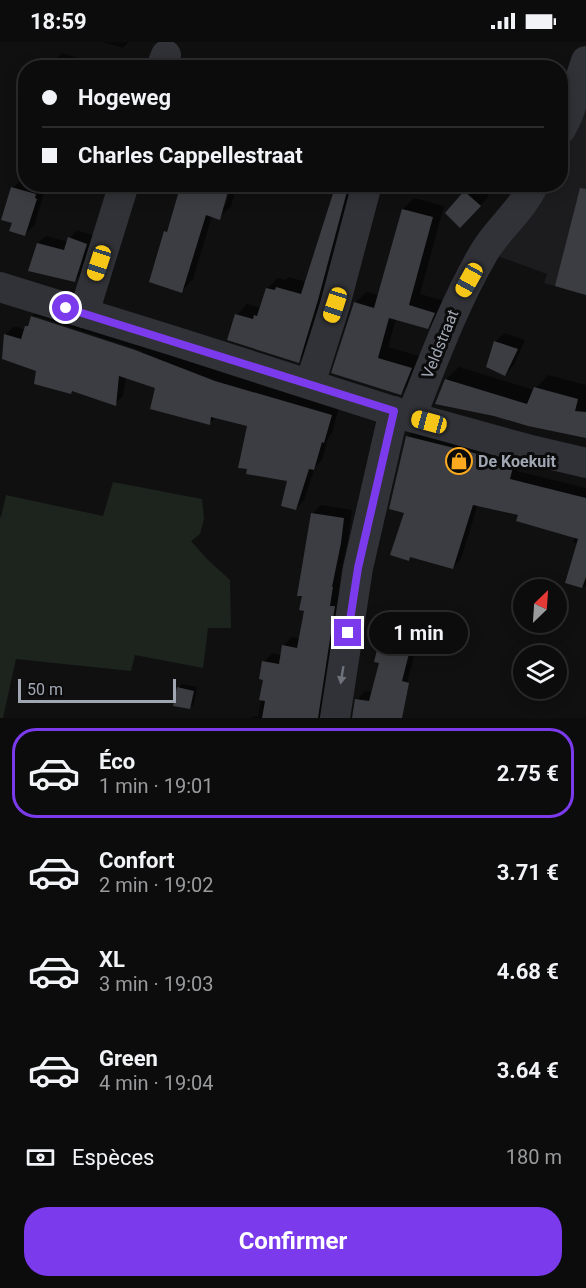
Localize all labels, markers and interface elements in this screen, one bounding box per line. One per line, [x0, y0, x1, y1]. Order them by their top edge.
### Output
text: 18:59 [30, 9, 87, 34]
text: Hogeweg [78, 85, 171, 110]
text: Charles Cappellestraat [78, 143, 303, 168]
car [85, 243, 113, 283]
car [452, 260, 486, 300]
car [321, 285, 349, 325]
route start [52, 294, 79, 321]
street label: Veldstraat [418, 307, 462, 381]
car [409, 409, 449, 435]
shop icon: De Koekuit [444, 446, 474, 476]
place label: De Koekuit [478, 452, 556, 471]
north arrow [513, 579, 567, 633]
map controls [513, 579, 567, 699]
callout: 1 min [369, 612, 468, 654]
route end [334, 619, 361, 646]
text: 1 min [393, 621, 444, 645]
button: layers [513, 645, 567, 699]
one-way arrow [337, 665, 346, 684]
scale bar [18, 676, 176, 704]
text: 50 m [27, 680, 63, 699]
icon: car [27, 746, 81, 800]
text: Éco [99, 749, 135, 774]
text: 2.75 € [497, 761, 559, 786]
text: 1 min · 19:01 [99, 774, 214, 798]
icon: car [27, 845, 81, 899]
text: Confort [99, 848, 174, 873]
text: 3.71 € [497, 860, 559, 885]
text: 2 min · 19:02 [99, 873, 214, 897]
icon: car [27, 944, 81, 998]
text: XL [99, 947, 125, 972]
text: 4.68 € [497, 959, 559, 984]
text: 3 min · 19:03 [99, 972, 214, 996]
icon: car [27, 1043, 81, 1097]
text: Green [99, 1046, 158, 1071]
text: 3.64 € [497, 1058, 559, 1083]
text: 4 min · 19:04 [99, 1071, 214, 1095]
icon: cash [24, 1141, 57, 1174]
text: Espèces [72, 1145, 154, 1170]
text: 180 m [506, 1145, 562, 1169]
button: Confirmer [24, 1207, 562, 1276]

